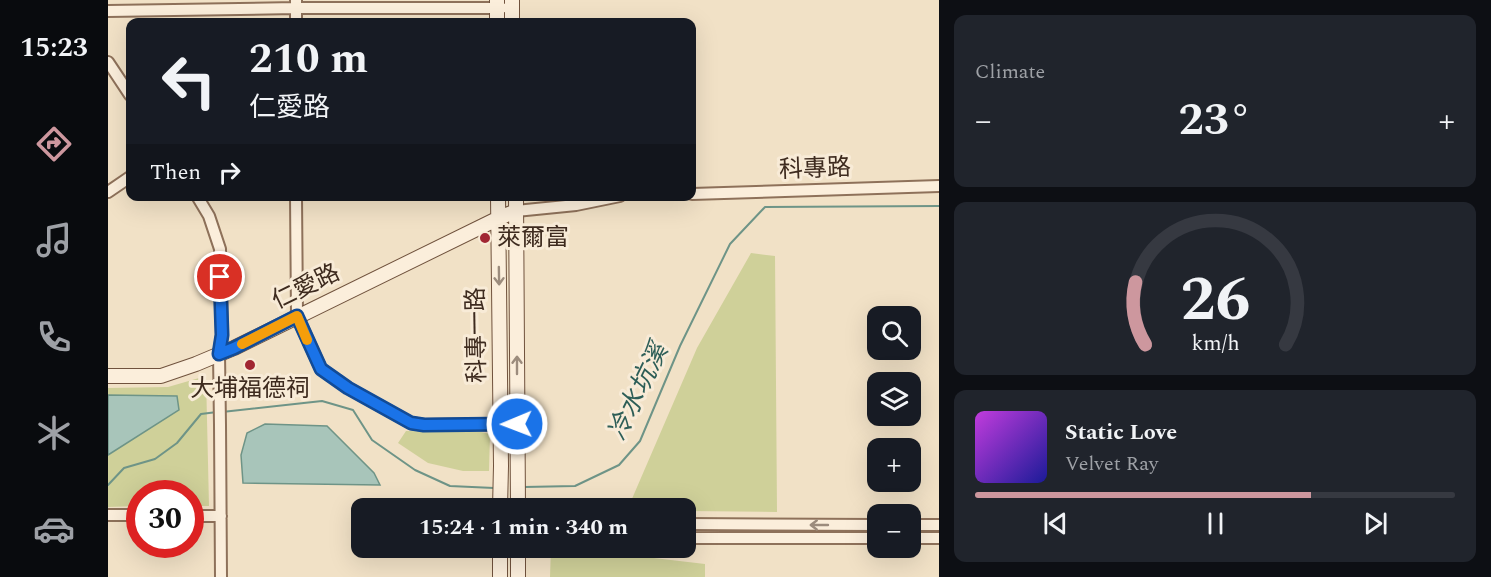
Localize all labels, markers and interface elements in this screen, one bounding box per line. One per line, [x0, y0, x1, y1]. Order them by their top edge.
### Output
text: 15:23 [20, 27, 88, 69]
text: 210 m [249, 28, 368, 91]
icon: left [150, 42, 228, 120]
text: Climate [975, 57, 1045, 87]
text: 23° [1179, 86, 1252, 155]
text: 仁愛路 [249, 87, 330, 129]
text: − [975, 96, 992, 146]
text: + [1439, 96, 1455, 146]
icon: directions [33, 123, 75, 165]
street label: 科專路 [778, 150, 852, 188]
text: Then [150, 156, 201, 189]
icon: right [213, 156, 246, 189]
icon: music [33, 219, 75, 261]
place label: 萊爾富 [497, 220, 569, 256]
marker: 萊爾富 [478, 231, 492, 245]
pin [194, 251, 245, 302]
text: 26 [1180, 254, 1250, 349]
street label: 仁愛路 [266, 255, 346, 319]
icon: arrive [203, 260, 236, 293]
one-way arrow [493, 266, 505, 286]
street label: 科專一路 [458, 287, 496, 383]
map controls [867, 306, 921, 558]
button: search [867, 306, 921, 360]
icon: phone [33, 316, 75, 358]
text: km/h [1191, 328, 1239, 361]
water label: 冷水坑溪 [597, 333, 681, 448]
one-way arrow [511, 356, 523, 376]
marker: 大埔福德祠 [243, 358, 257, 372]
place label: 大埔福德祠 [190, 371, 310, 407]
button: layers [867, 372, 921, 426]
position arrow [485, 392, 549, 456]
icon: climate [33, 412, 75, 454]
text: Static Love [1065, 416, 1177, 449]
button: + [867, 438, 921, 492]
text: Velvet Ray [1065, 449, 1158, 479]
speed limit sign: 30 [126, 480, 204, 558]
button: − [867, 504, 921, 558]
icon: previous [1039, 507, 1072, 540]
icon: pause [1199, 507, 1232, 540]
icon: next [1359, 507, 1392, 540]
icon: car [33, 508, 75, 550]
text: 15:24 · 1 min · 340 m [419, 511, 628, 544]
one-way arrow [810, 519, 830, 531]

